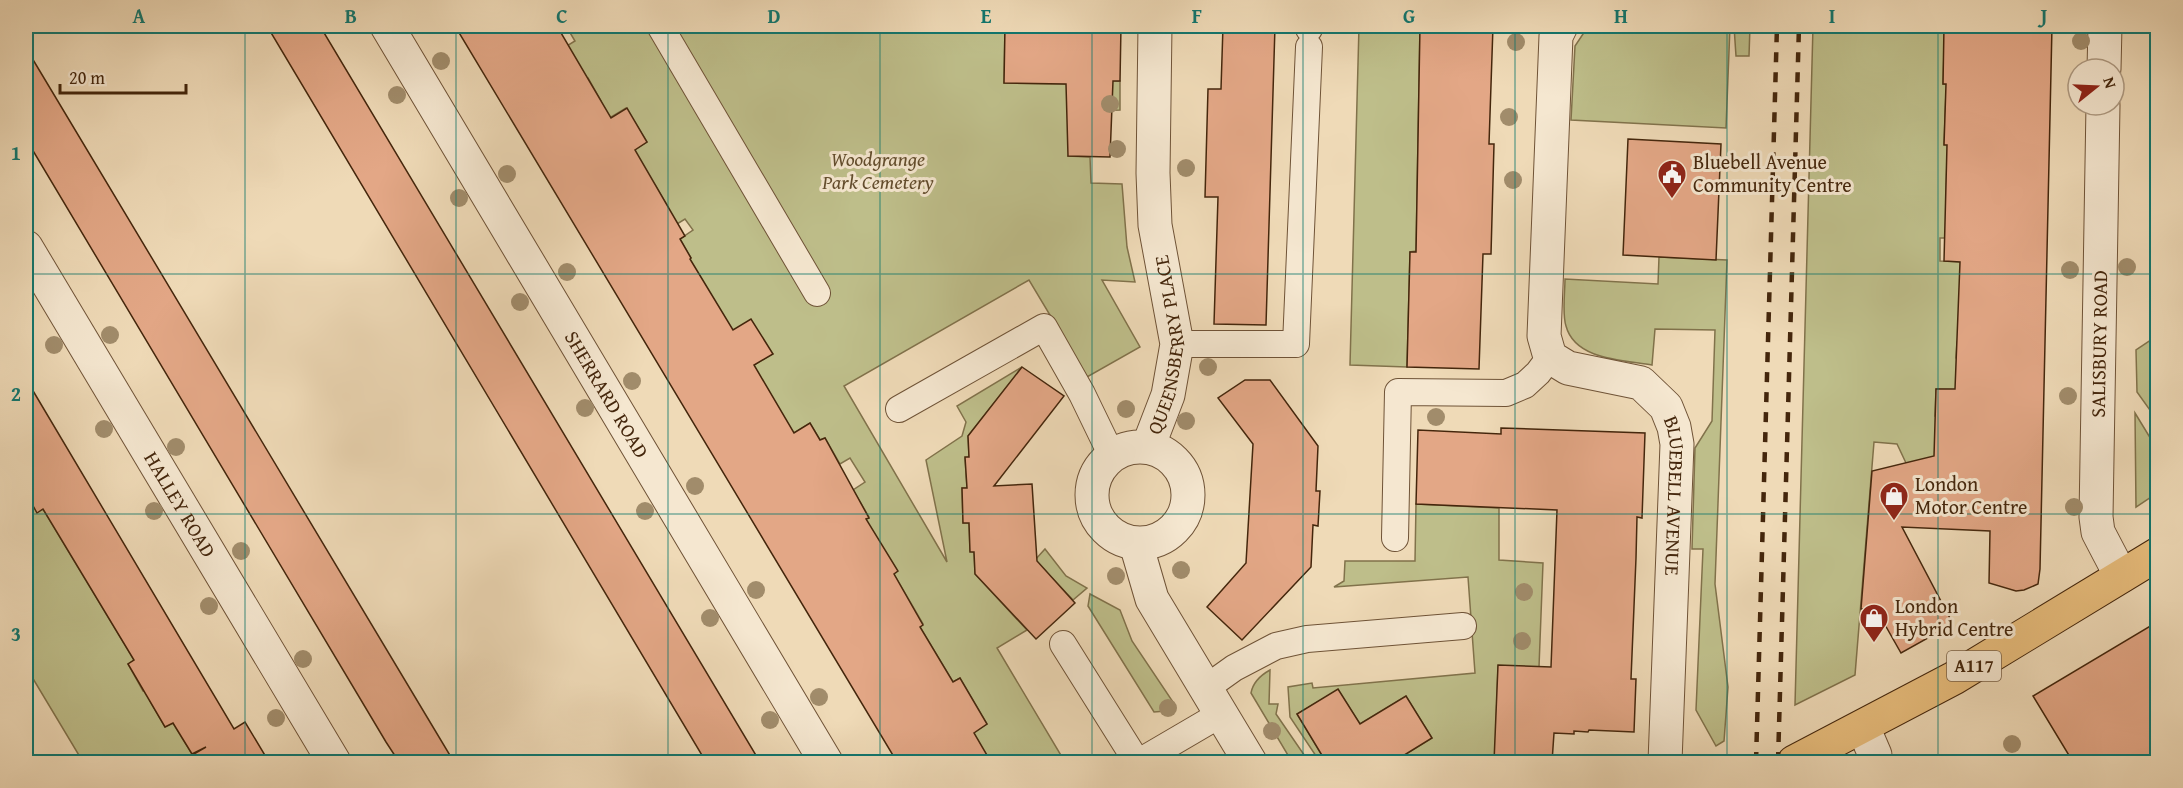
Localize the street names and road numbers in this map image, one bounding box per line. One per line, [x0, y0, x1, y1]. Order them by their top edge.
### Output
street label: QUEENSBERRY PLACE [1139, 253, 1191, 438]
street label: SALISBURY ROAD [2083, 270, 2114, 418]
street label: SHERRARD ROAD [558, 325, 656, 463]
street label: BLUEBELL AVENUE [1657, 411, 1693, 576]
street label: HALLEY ROAD [137, 446, 223, 563]
road number: A117 [1947, 651, 2001, 681]

